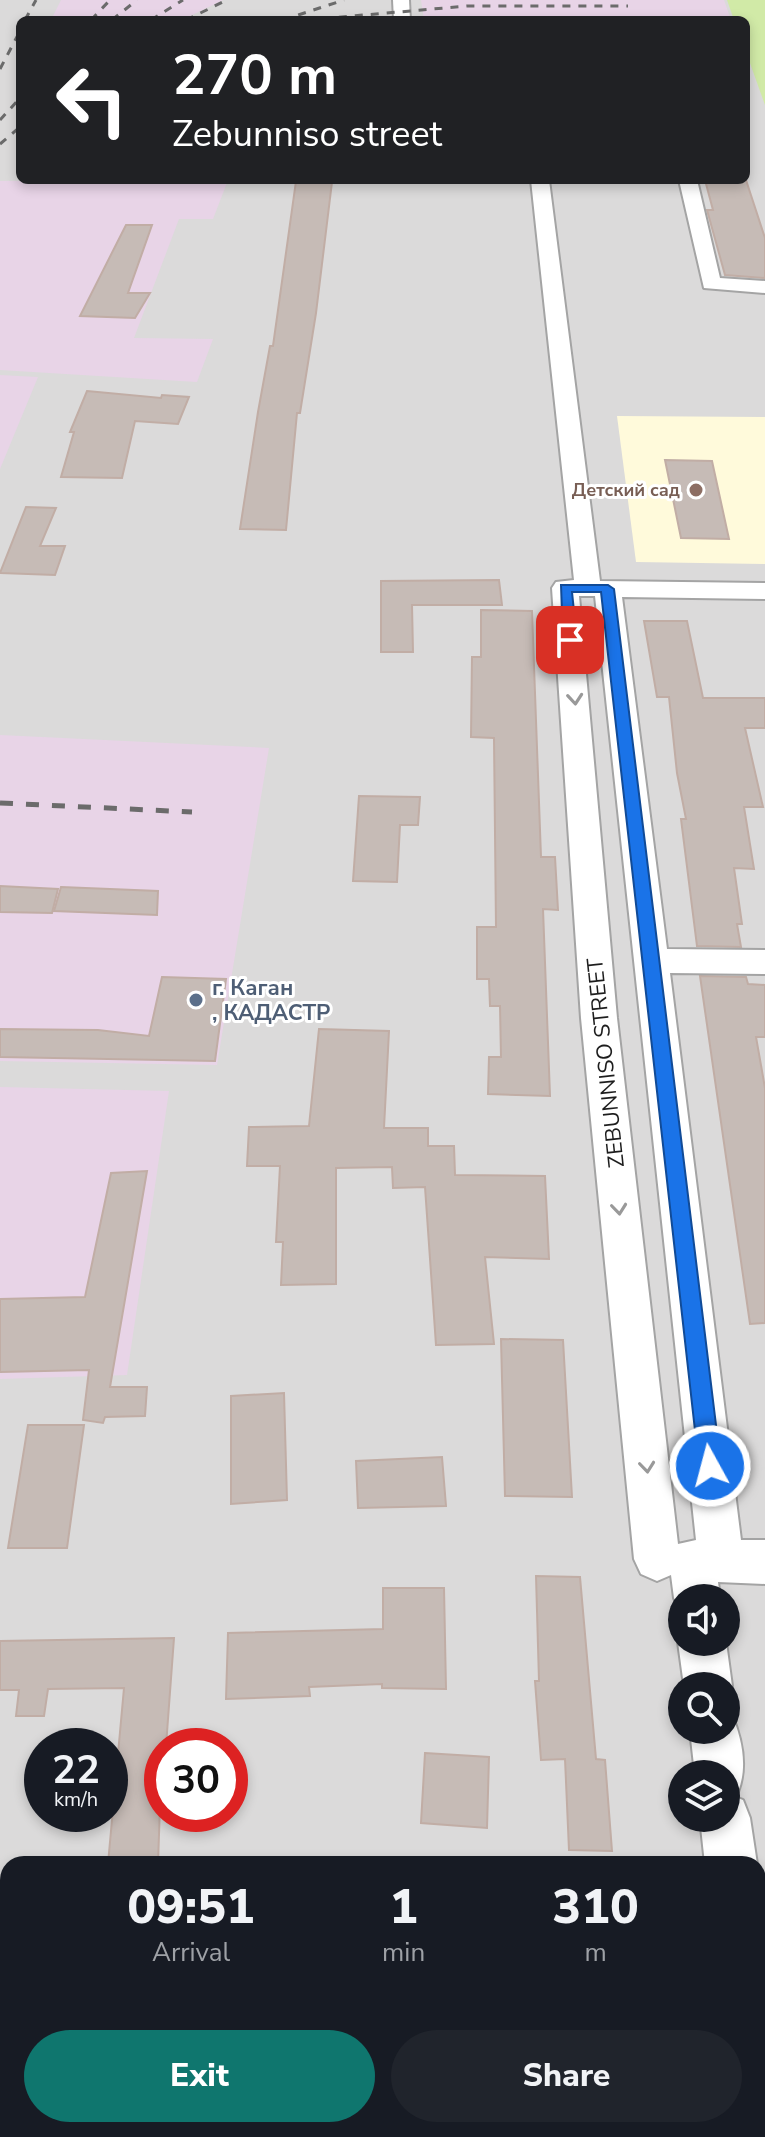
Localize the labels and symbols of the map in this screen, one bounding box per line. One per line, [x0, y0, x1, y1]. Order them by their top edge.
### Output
place label: Детский сад [572, 478, 680, 502]
marker: Детский сад [687, 481, 705, 499]
pin [536, 606, 604, 674]
one-way arrow [566, 693, 583, 706]
street label: ZEBUNNISO STREET [580, 956, 632, 1169]
place label: г. Каган , КАДАСТР [212, 973, 330, 1028]
marker: г. Каган , КАДАСТР [187, 991, 205, 1009]
one-way arrow [611, 1203, 628, 1216]
position arrow [668, 1424, 752, 1508]
one-way arrow [639, 1461, 656, 1474]
speed limit sign: 30 [144, 1728, 248, 1832]

